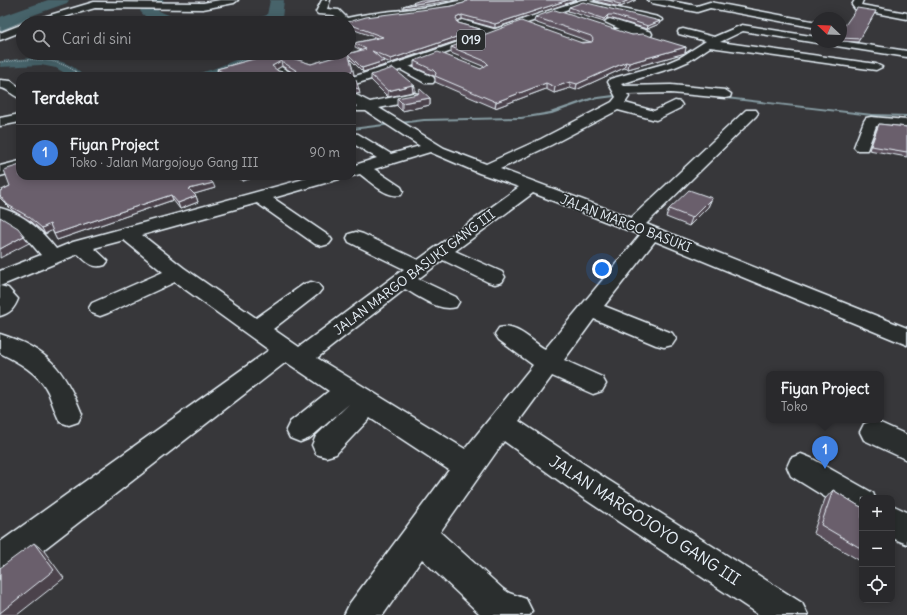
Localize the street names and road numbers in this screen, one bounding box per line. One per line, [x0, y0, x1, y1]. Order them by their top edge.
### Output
road number: 019 [457, 30, 485, 50]
street label: JALAN MARGO BASUKI [558, 191, 694, 256]
street label: JALAN MARGO BASUKI GANG III [330, 206, 499, 339]
street label: JALAN MARGOJOYO GANG III [546, 451, 744, 589]

